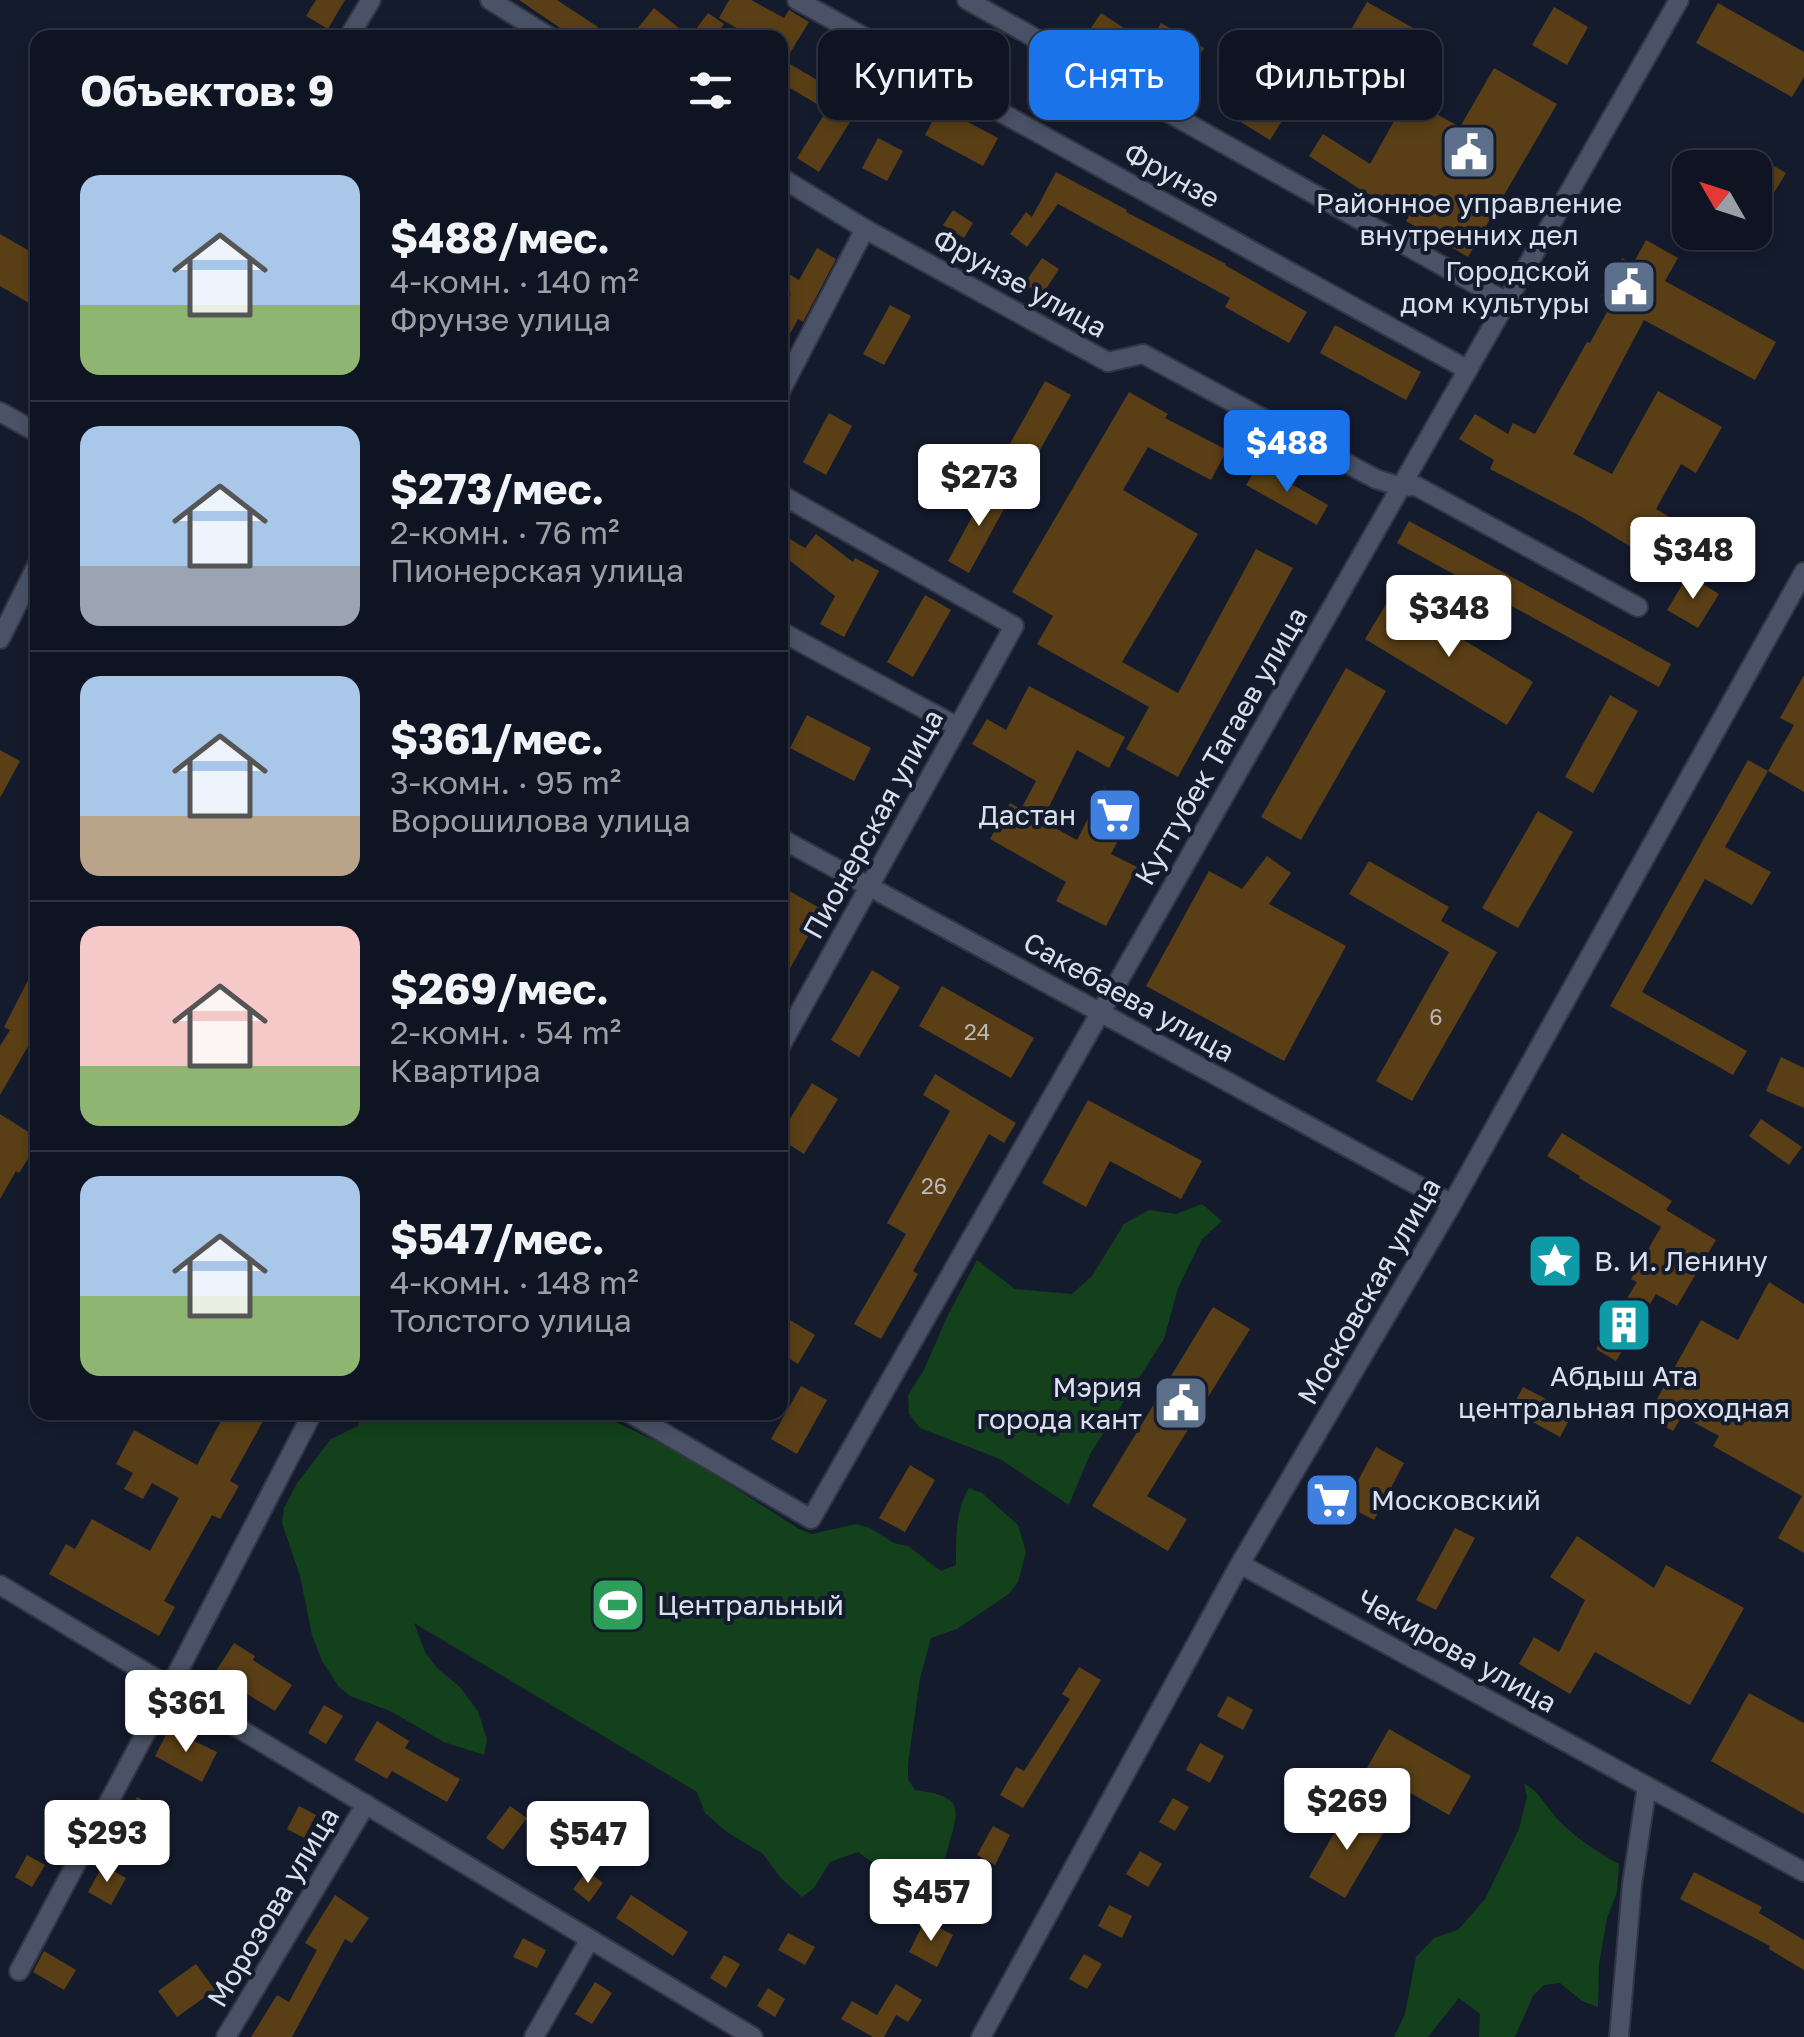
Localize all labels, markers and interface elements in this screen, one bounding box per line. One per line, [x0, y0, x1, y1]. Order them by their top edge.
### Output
chip: Купить [818, 30, 1009, 120]
chip: Снять [1029, 30, 1199, 120]
chip: Фильтры [1219, 30, 1442, 120]
icon: filters [683, 63, 738, 118]
text: Объектов: 9 [80, 65, 335, 115]
public building icon: Районное управление внутренних дел [1439, 122, 1499, 182]
street label: Фрунзе [1119, 135, 1226, 214]
north arrow [1672, 150, 1772, 250]
map controls [1672, 150, 1772, 250]
place label: Районное управление внутренних дел [1316, 186, 1622, 251]
text: $488/мес. [390, 212, 610, 262]
icon: home [160, 215, 280, 335]
street label: Фрунзе улица [928, 221, 1113, 344]
place label: Городской дом культуры [1400, 254, 1590, 319]
public building icon: Городской дом культуры [1599, 257, 1659, 317]
text: 4-комн. · 140 m² [390, 262, 639, 300]
text: Фрунзе улица [390, 300, 611, 338]
pin: $488 [1228, 410, 1346, 495]
text: $488 [1246, 423, 1328, 461]
pin: $273 [920, 444, 1038, 529]
text: $273 [940, 457, 1018, 495]
text: $273/мес. [390, 463, 604, 513]
icon: home [160, 466, 280, 586]
text: 2-комн. · 76 m² [390, 513, 620, 551]
pin: $348 [1634, 517, 1752, 602]
text: $348 [1652, 530, 1734, 568]
text: Пионерская улица [390, 551, 684, 589]
pin: $348 [1390, 575, 1508, 660]
text: $348 [1408, 588, 1490, 626]
street label: Куттубек Тагаев улица [1127, 601, 1314, 890]
street label: Пионерская улица [796, 703, 949, 944]
text: $361/мес. [390, 713, 604, 763]
icon: home [160, 716, 280, 836]
text: 3-комн. · 95 m² [390, 763, 621, 801]
supermarket icon: Дастан [1085, 785, 1145, 845]
place label: Дастан [978, 798, 1076, 831]
text: Ворошилова улица [390, 801, 691, 839]
street label: Сакебаева улица [1018, 925, 1240, 1068]
text: $269/мес. [390, 963, 609, 1013]
icon: home [160, 966, 280, 1086]
house number: 6 [1429, 1003, 1443, 1030]
text: 2-комн. · 54 m² [390, 1013, 621, 1051]
house number: 24 [964, 1018, 990, 1045]
text: Квартира [390, 1051, 541, 1089]
house number: 26 [921, 1172, 947, 1199]
street label: Московская улица [1290, 1172, 1447, 1410]
text: $547/мес. [390, 1213, 605, 1263]
icon: home [160, 1216, 280, 1336]
place icon: В. И. Ленину [1525, 1231, 1585, 1291]
place label: В. И. Ленину [1594, 1244, 1768, 1277]
text: 4-комн. · 148 m² [390, 1263, 639, 1301]
building icon: Абдыш Ата центральная проходная [1594, 1295, 1654, 1355]
text: Толстого улица [390, 1301, 632, 1339]
place label: Абдыш Ата центральная проходная [1458, 1359, 1790, 1424]
place label: Мэрия города кант [976, 1370, 1142, 1435]
public building icon: Мэрия города кант [1151, 1373, 1211, 1433]
supermarket icon: Московский [1302, 1470, 1362, 1530]
place label: Московский [1371, 1483, 1541, 1516]
sports icon: Центральный [588, 1575, 648, 1635]
street label: Чекирова улица [1352, 1582, 1563, 1719]
place label: Центральный [657, 1588, 844, 1621]
pin: $361 [127, 1670, 245, 1755]
text: $361 [147, 1683, 225, 1721]
pin: $269 [1288, 1768, 1406, 1853]
text: $269 [1306, 1781, 1388, 1819]
pin: $293 [48, 1800, 166, 1885]
street label: Морозова улица [200, 1801, 345, 2013]
pin: $547 [529, 1801, 647, 1886]
text: $293 [67, 1813, 147, 1851]
text: $547 [549, 1814, 627, 1852]
pin: $457 [872, 1859, 990, 1944]
text: $457 [892, 1872, 970, 1910]

